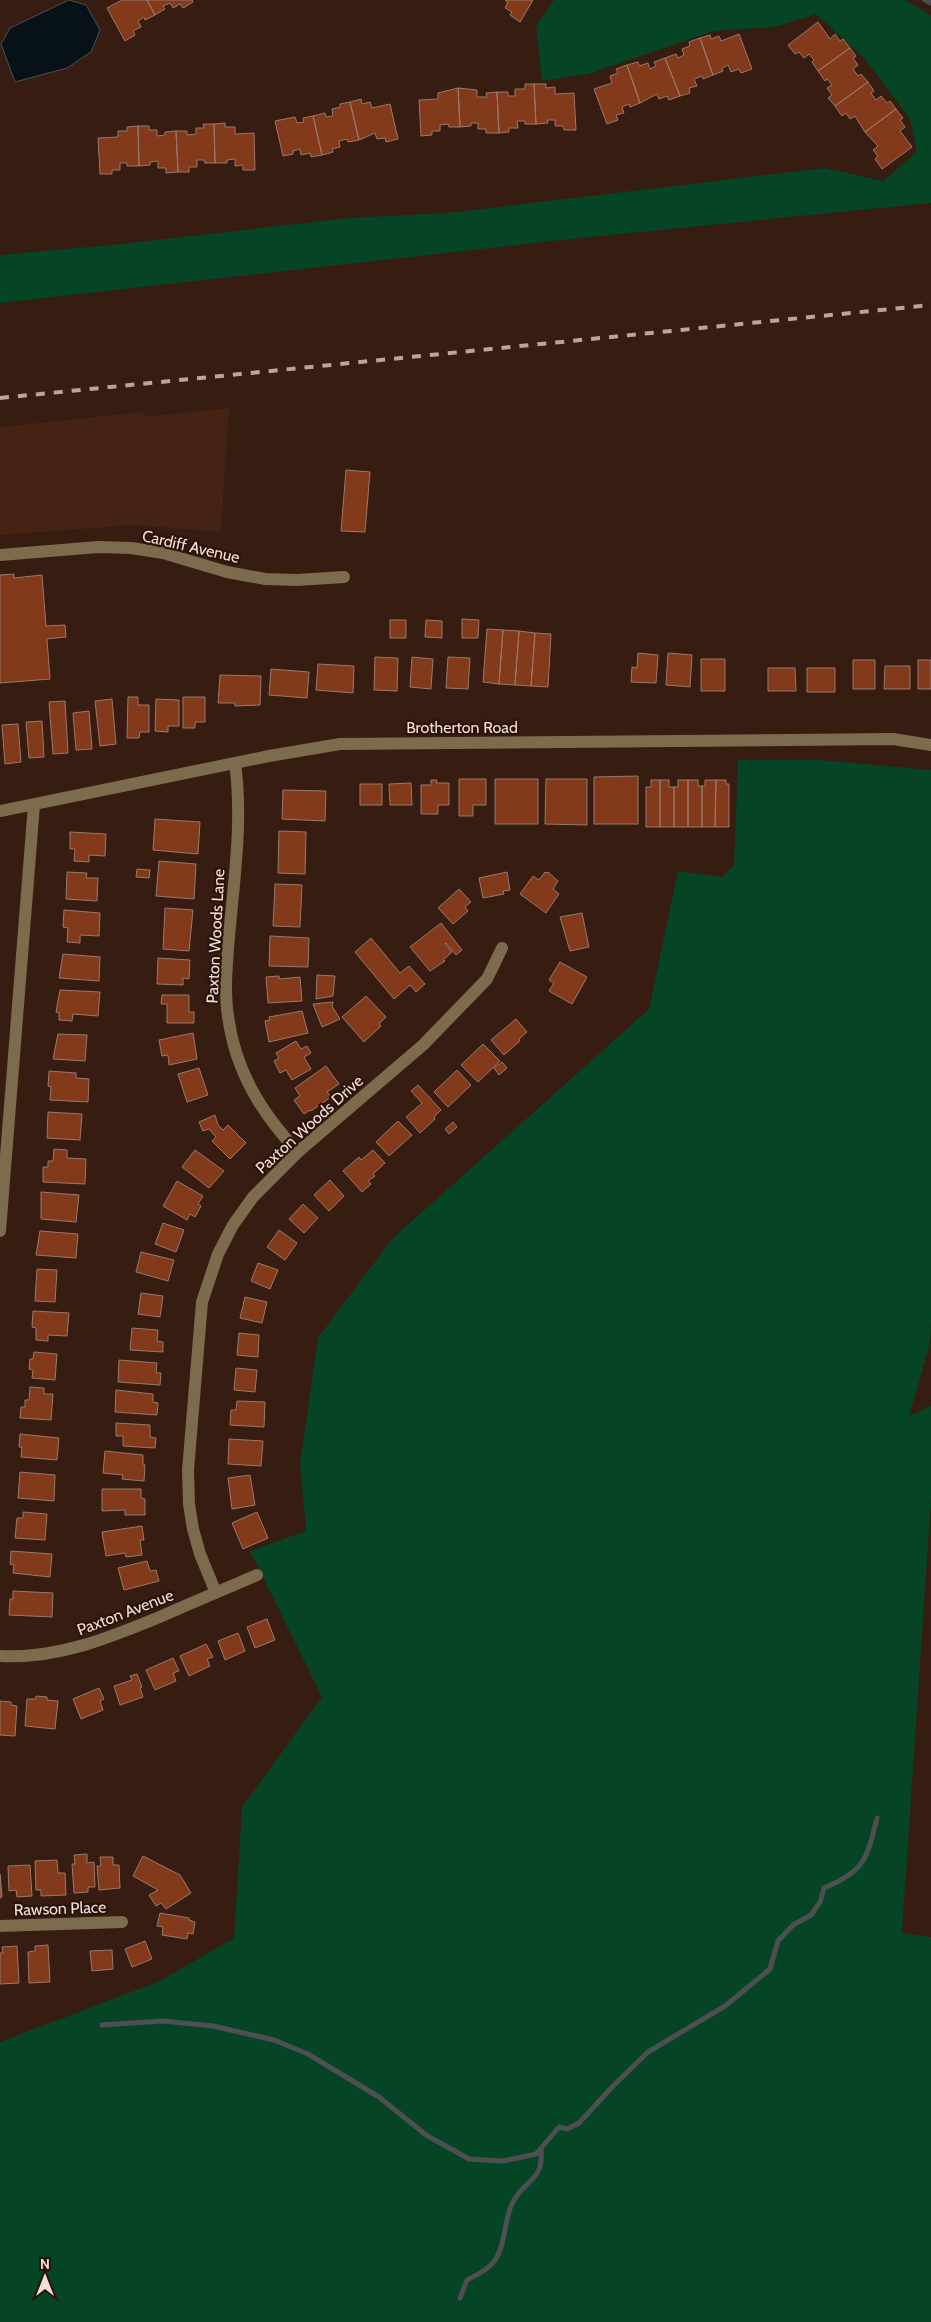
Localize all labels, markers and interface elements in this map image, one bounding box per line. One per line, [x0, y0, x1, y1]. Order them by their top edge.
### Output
street label: Cardiff Avenue [140, 526, 242, 567]
street label: Brotherton Road [406, 718, 518, 737]
street label: Paxton Woods Lane [202, 868, 229, 1004]
street label: Paxton Woods Drive [252, 1071, 367, 1178]
street label: Paxton Avenue [74, 1585, 176, 1640]
street label: Rawson Place [13, 1897, 107, 1920]
north arrow [20, 2252, 70, 2302]
text: N [40, 2255, 50, 2273]

